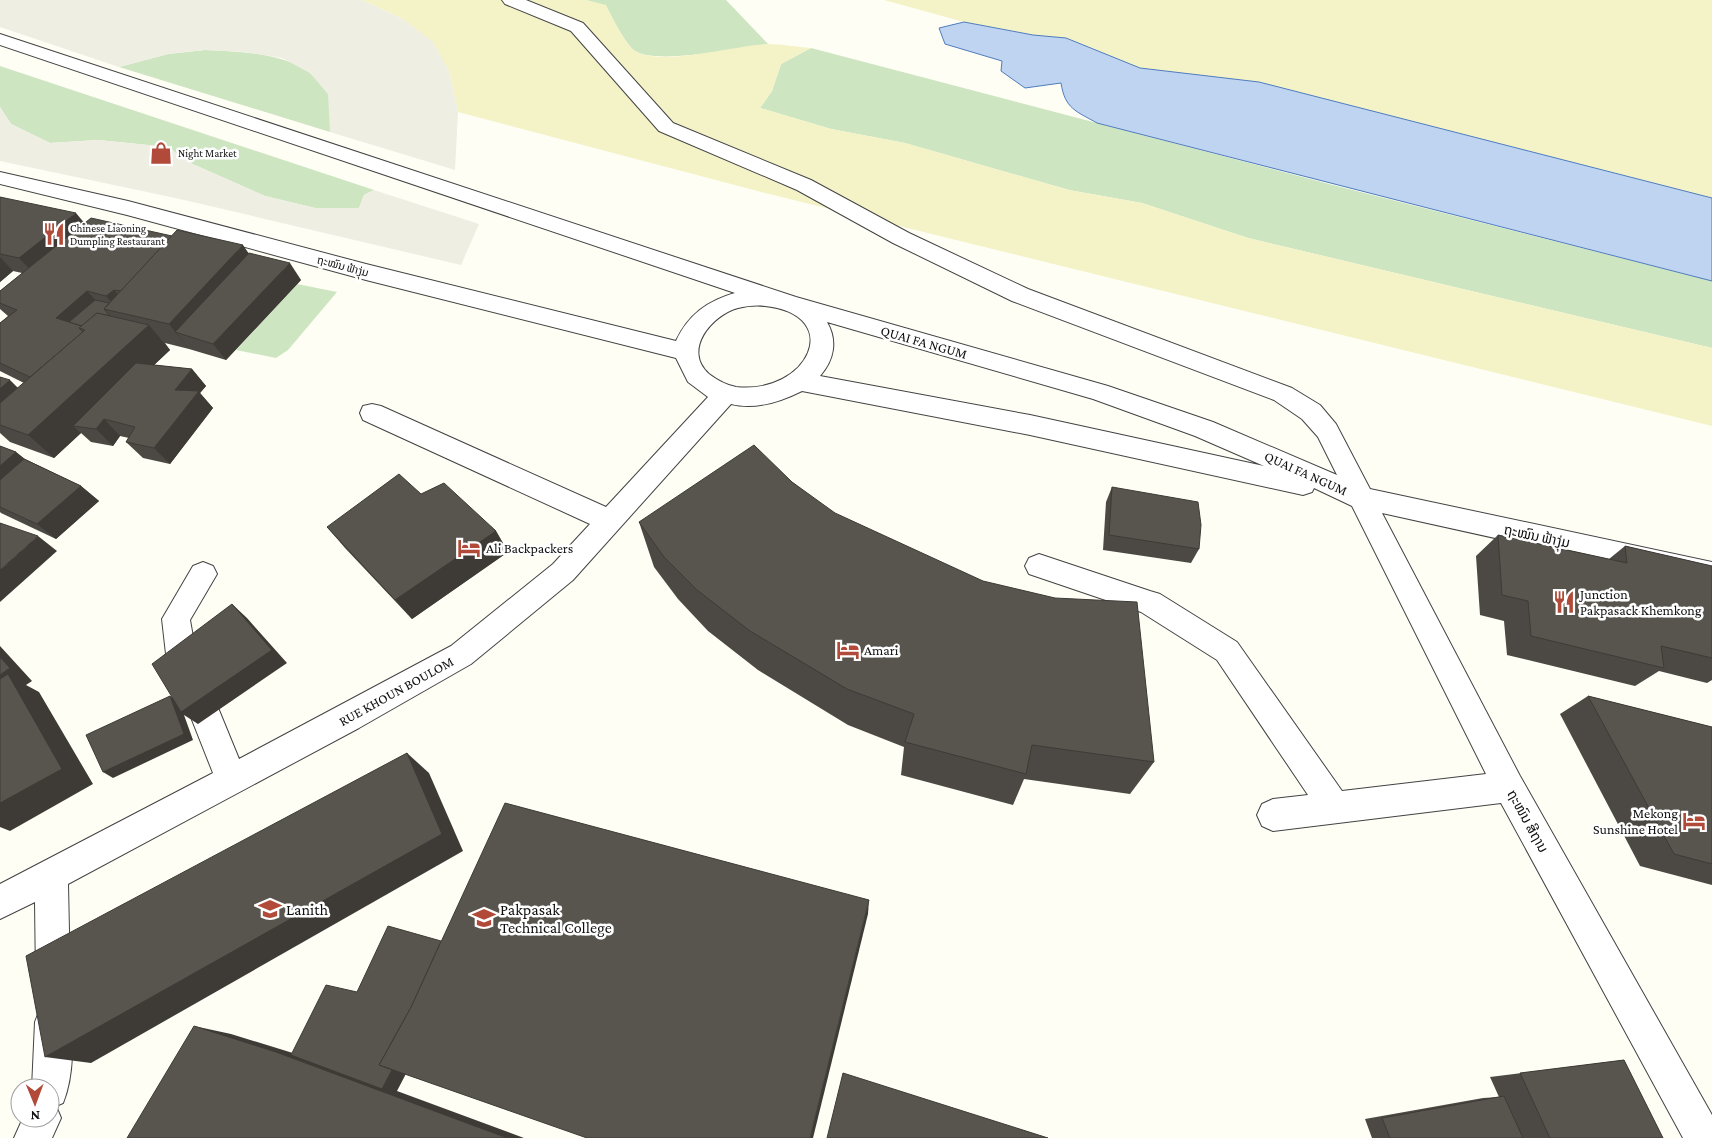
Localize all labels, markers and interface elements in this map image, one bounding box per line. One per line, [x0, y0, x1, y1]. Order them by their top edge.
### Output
shop icon: Night Market [148, 140, 174, 166]
place label: Night Market [178, 147, 237, 160]
restaurant icon: Chinese Liaoning Dumpling Restaurant [41, 221, 67, 247]
place label: Chinese Liaoning Dumpling Restaurant [70, 222, 165, 248]
street label: ຖະໝົນ ຟ້າງຸ່ມ [315, 253, 370, 282]
street label: QUAI FA NGUM [879, 322, 969, 362]
street label: QUAI FA NGUM [1262, 448, 1350, 498]
street label: ຖະໝົນ ຟ້າງຸ່ມ [1501, 521, 1572, 555]
hotel icon: Ali Backpackers [456, 535, 482, 561]
place label: Ali Backpackers [486, 540, 573, 556]
place label: Junction Pakpasack Khemkong [1578, 586, 1702, 618]
restaurant icon: Junction Pakpasack Khemkong [1551, 589, 1577, 615]
hotel icon: Amari [835, 637, 861, 663]
place label: Amari [864, 642, 899, 658]
street label: RUE KHOUN BOULOM [336, 653, 456, 729]
street label: ຖະໜົນ ສີຖານ [1504, 787, 1552, 855]
place label: Mekong Sunshine Hotel [1593, 805, 1678, 837]
hotel icon: Mekong Sunshine Hotel [1681, 808, 1707, 834]
school or university icon: Lanith [257, 896, 283, 922]
place label: Lanith [286, 901, 328, 918]
place label: Pakpasak Technical College [500, 901, 612, 937]
school or university icon: Pakpasak Technical College [471, 905, 497, 931]
north arrow [10, 1078, 60, 1128]
text: N [30, 1108, 40, 1124]

